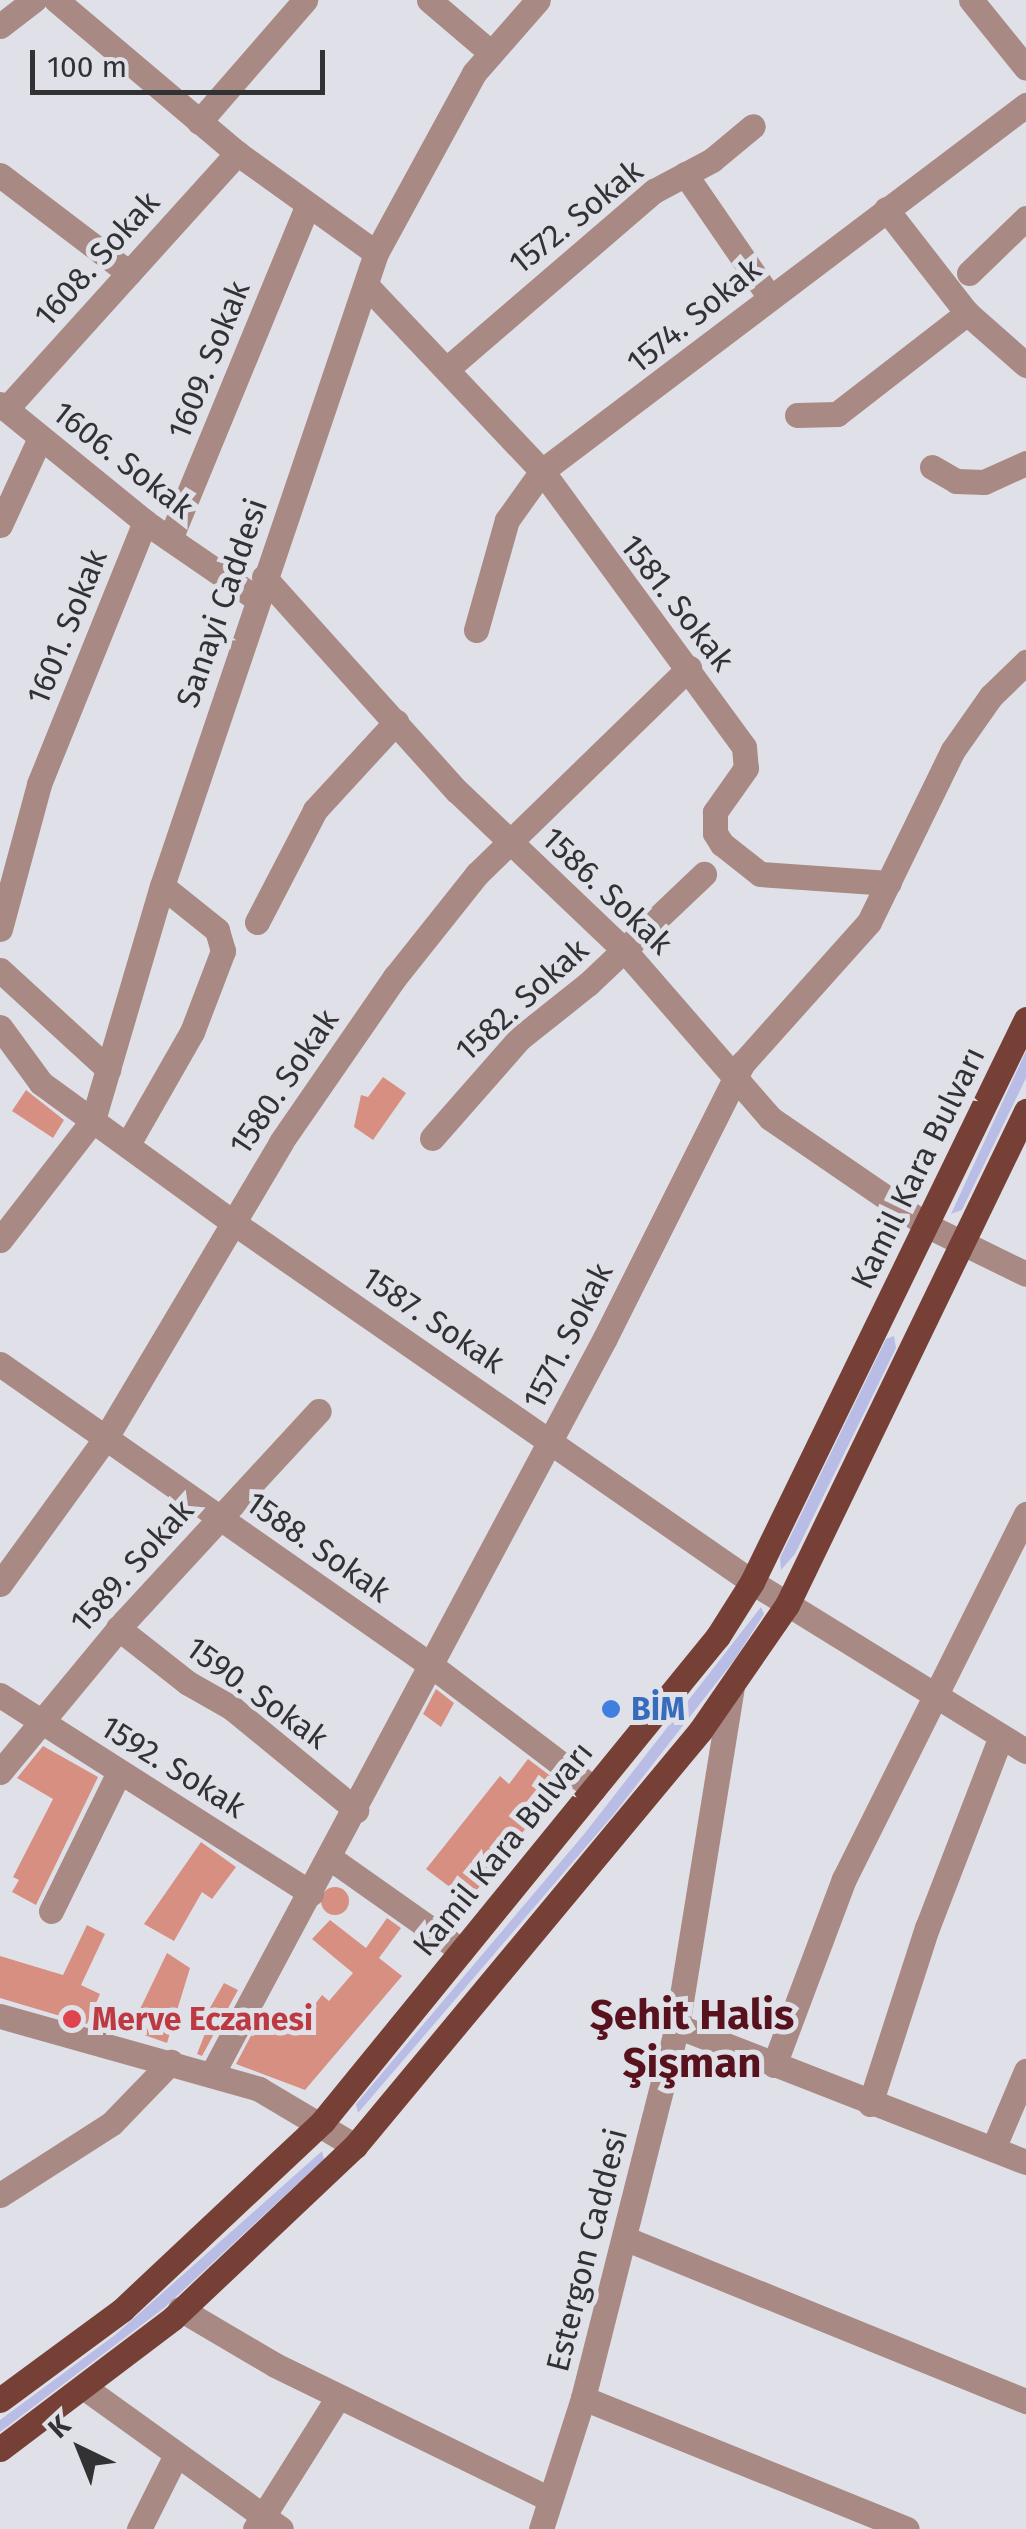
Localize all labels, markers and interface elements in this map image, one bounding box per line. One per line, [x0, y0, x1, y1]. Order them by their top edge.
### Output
scale bar [35, 30, 330, 92]
text: 100 m [47, 49, 127, 85]
street label: 1572. Sokak [501, 152, 651, 282]
street label: 1608. Sokak [26, 184, 168, 334]
street label: 1574. Sokak [619, 250, 769, 382]
street label: 1609. Sokak [160, 275, 258, 445]
street label: 1606. Sokak [45, 393, 201, 527]
street label: Sanayi Caddesi [168, 493, 276, 713]
street label: 1581. Sokak [612, 527, 742, 679]
street label: 1601. Sokak [19, 544, 115, 710]
street label: 1586. Sokak [534, 819, 680, 963]
street label: 1582. Sokak [448, 931, 596, 1069]
street label: 1580. Sokak [221, 1002, 347, 1162]
street label: Kamil Kara Bulvarı [843, 1041, 993, 1295]
street label: 1571. Sokak [515, 1257, 621, 1415]
street label: 1587. Sokak [355, 1258, 511, 1382]
street label: 1588. Sokak [239, 1483, 397, 1611]
street label: 1589. Sokak [62, 1492, 202, 1640]
street label: 1590. Sokak [179, 1629, 335, 1757]
place label: BİM [631, 1690, 685, 1728]
marker: BİM [600, 1698, 622, 1720]
street label: 1592. Sokak [94, 1707, 252, 1827]
street label: Kamil Kara Bulvarı [405, 1734, 601, 1964]
district label: Şehit Halis Şişman [590, 1990, 794, 2088]
place label: Merve Eczanesi [92, 2000, 313, 2038]
marker: Merve Eczanesi [61, 2008, 83, 2030]
street label: Estergon Caddesi [538, 2125, 636, 2375]
north arrow [30, 2399, 130, 2499]
text: K [41, 2409, 77, 2445]

